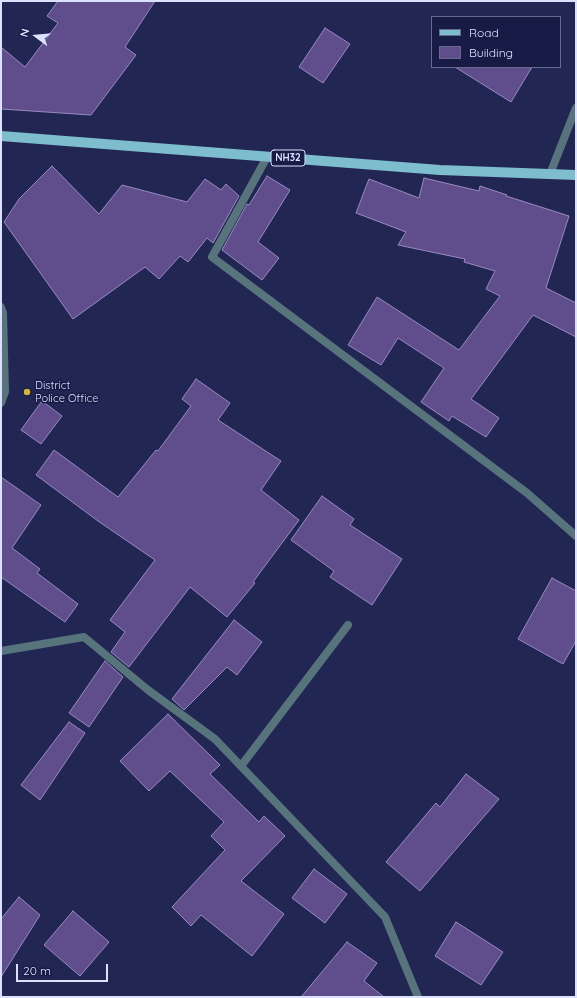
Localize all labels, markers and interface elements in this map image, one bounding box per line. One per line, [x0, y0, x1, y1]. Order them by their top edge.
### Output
north arrow [16, 16, 56, 56]
legend [431, 16, 561, 68]
text: Road [469, 25, 499, 40]
text: N [17, 27, 32, 39]
text: Building [469, 45, 513, 60]
road number: NH32 [271, 150, 305, 166]
place label: District Police Office [35, 379, 98, 405]
marker: District Police Office [22, 387, 32, 397]
scale bar [18, 956, 110, 982]
text: 20 m [23, 963, 51, 978]

